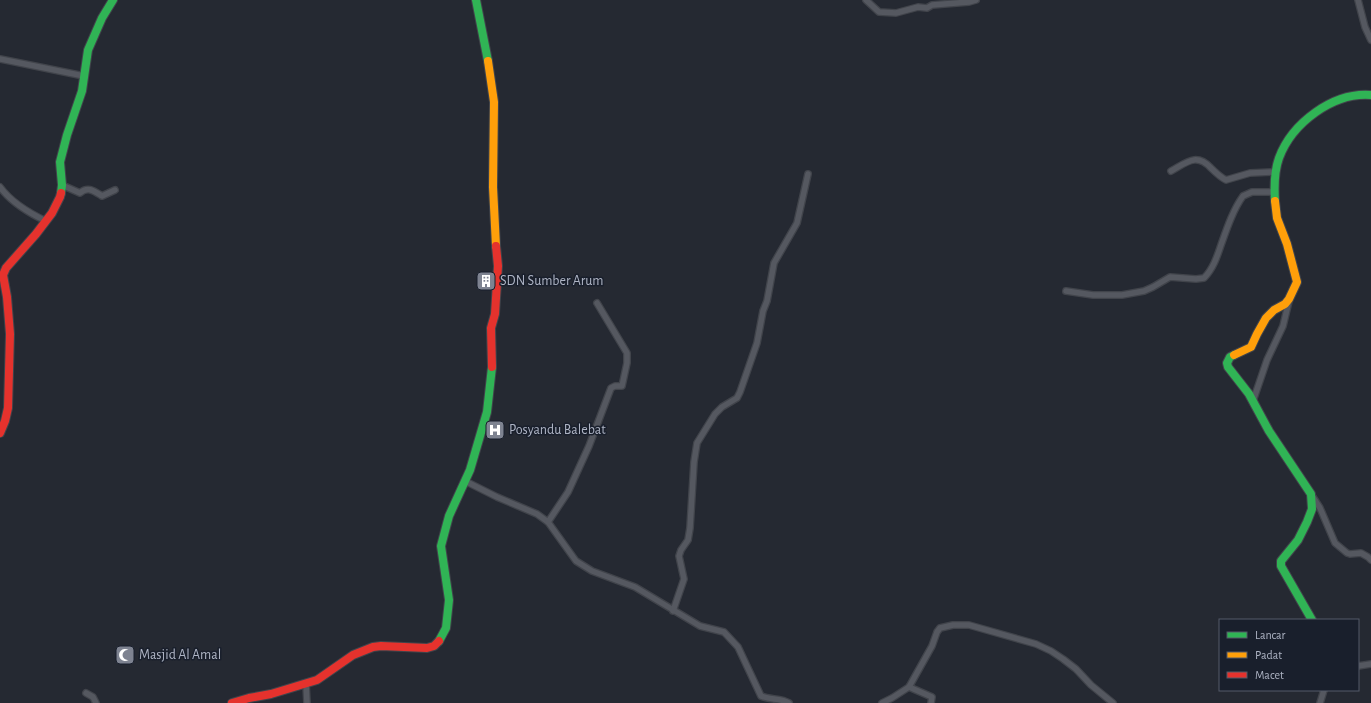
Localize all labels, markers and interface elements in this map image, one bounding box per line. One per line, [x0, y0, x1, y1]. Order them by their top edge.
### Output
building icon: SDN Sumber Arum [475, 270, 497, 292]
place label: SDN Sumber Arum [500, 274, 604, 288]
hospital icon: Posyandu Balebat [484, 419, 506, 441]
place label: Posyandu Balebat [509, 423, 606, 437]
legend [1219, 619, 1359, 691]
text: Lancar [1255, 629, 1286, 641]
mosque icon: Masjid Al Amal [114, 644, 136, 666]
place label: Masjid Al Amal [139, 648, 221, 662]
text: Padat [1255, 649, 1282, 661]
text: Macet [1255, 669, 1284, 681]

